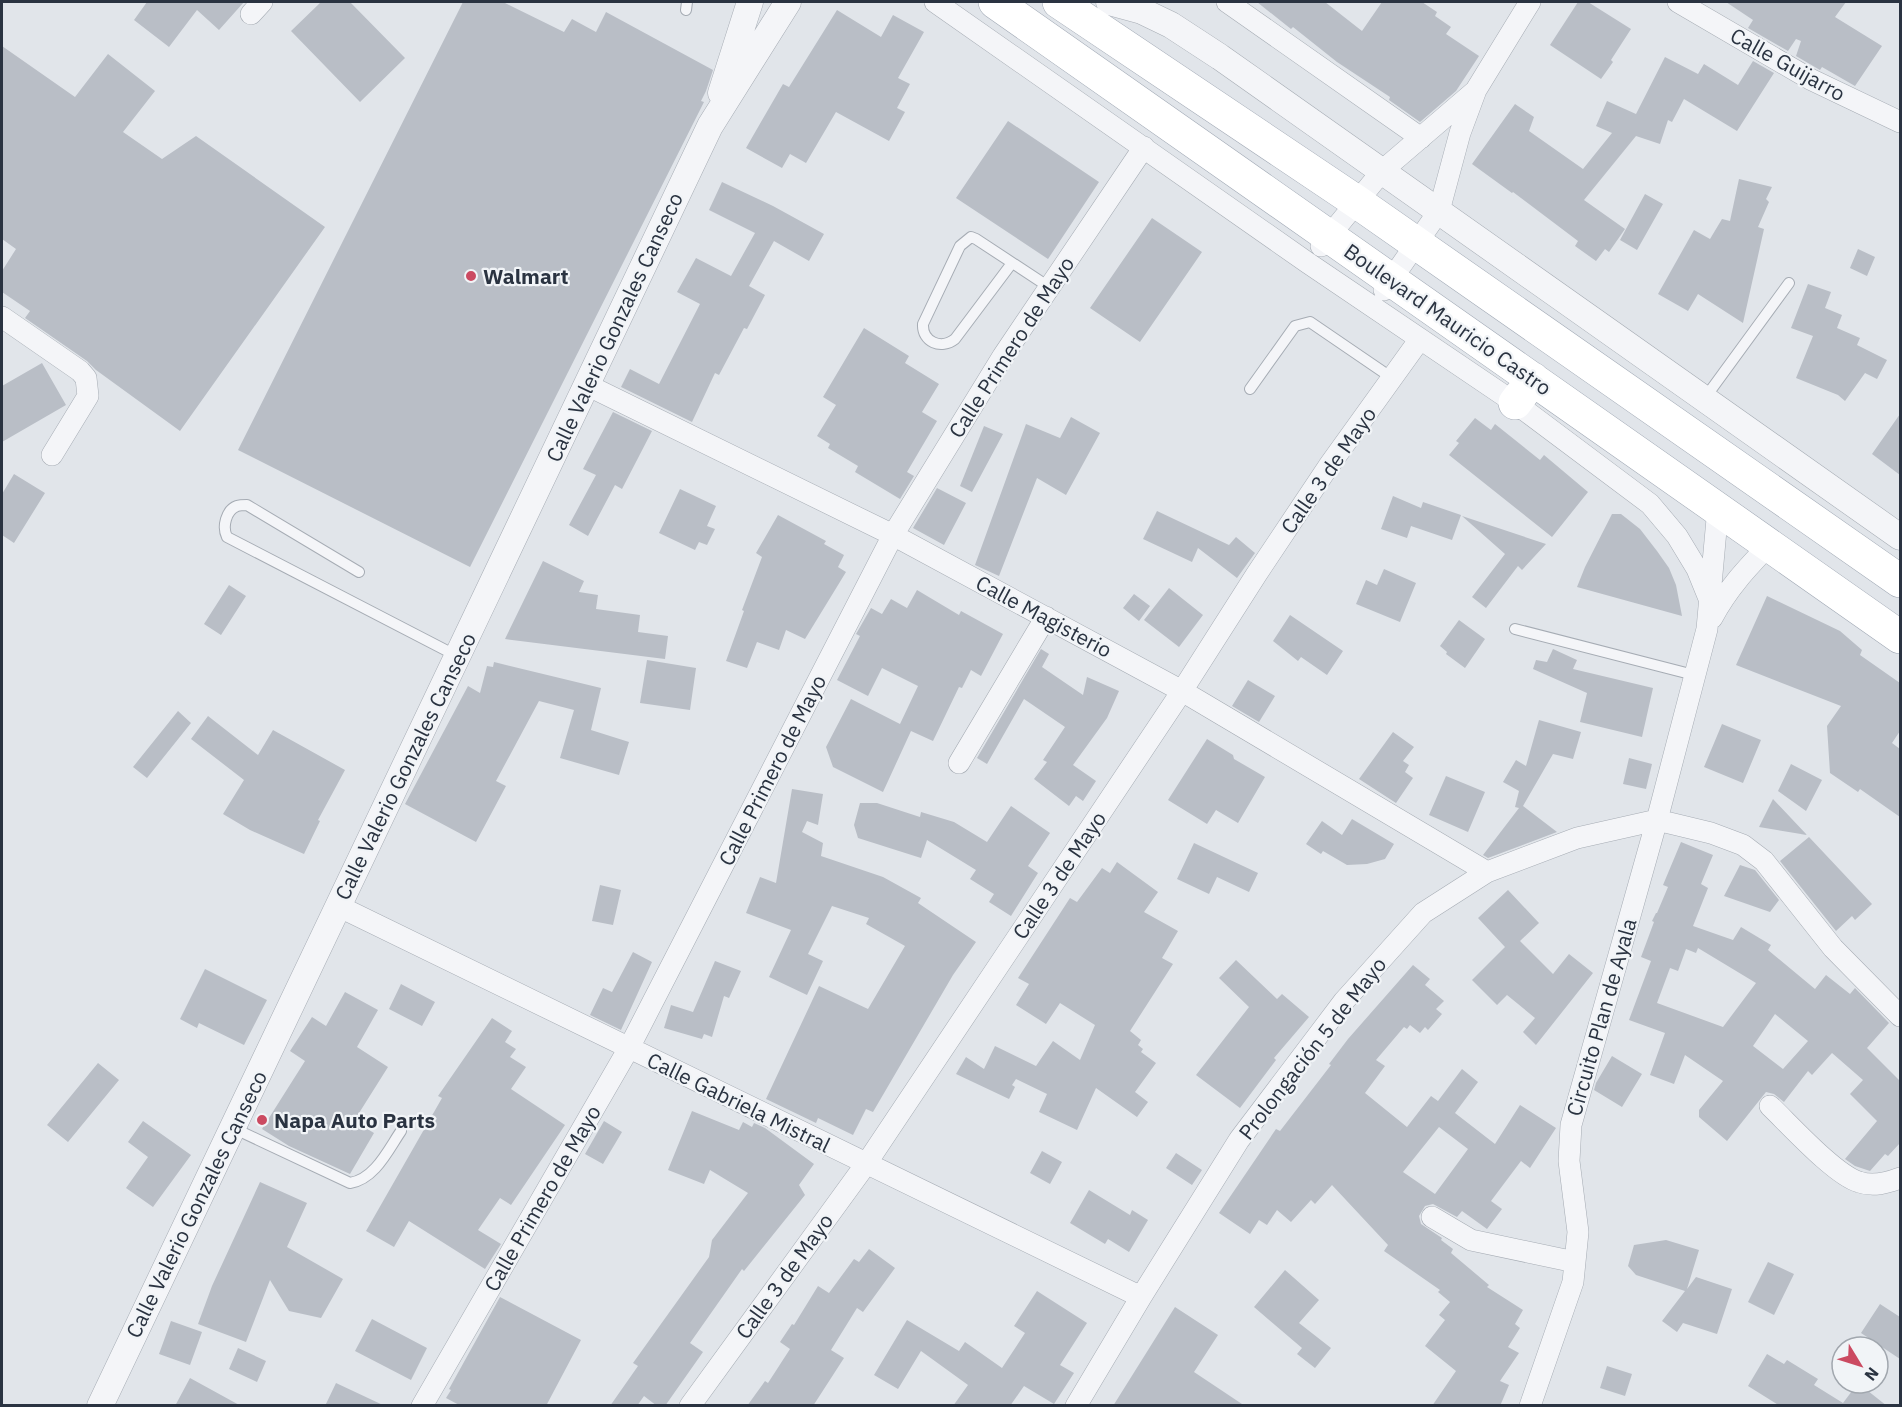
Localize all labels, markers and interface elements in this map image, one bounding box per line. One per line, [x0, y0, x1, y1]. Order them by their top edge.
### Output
street label: Calle Guijarro [1726, 21, 1850, 107]
street label: Calle Valerio Gonzales Canseco [539, 188, 689, 466]
street label: Boulevard Mauricio Castro [1339, 237, 1557, 401]
street label: Calle Primero de Mayo [942, 251, 1080, 443]
place label: Walmart [483, 262, 568, 290]
marker: Walmart [464, 269, 478, 283]
street label: Calle 3 de Mayo [1274, 401, 1382, 539]
street label: Calle Magisterio [971, 568, 1117, 664]
street label: Calle Valerio Gonzales Canseco [328, 628, 482, 904]
street label: Calle Primero de Mayo [712, 670, 832, 870]
street label: Calle 3 de Mayo [1006, 806, 1112, 944]
street label: Circuito Plan de Ayala [1559, 915, 1643, 1119]
street label: Prolongación 5 de Mayo [1232, 951, 1392, 1145]
street label: Calle Gabriela Mistral [643, 1045, 836, 1159]
street label: Calle Valerio Gonzales Canseco [119, 1066, 273, 1342]
street label: Calle Primero de Mayo [477, 1100, 607, 1296]
place label: Napa Auto Parts [274, 1106, 435, 1134]
marker: Napa Auto Parts [255, 1113, 269, 1127]
street label: Calle 3 de Mayo [729, 1208, 839, 1344]
north arrow [1830, 1335, 1890, 1395]
text: N [1860, 1364, 1883, 1385]

